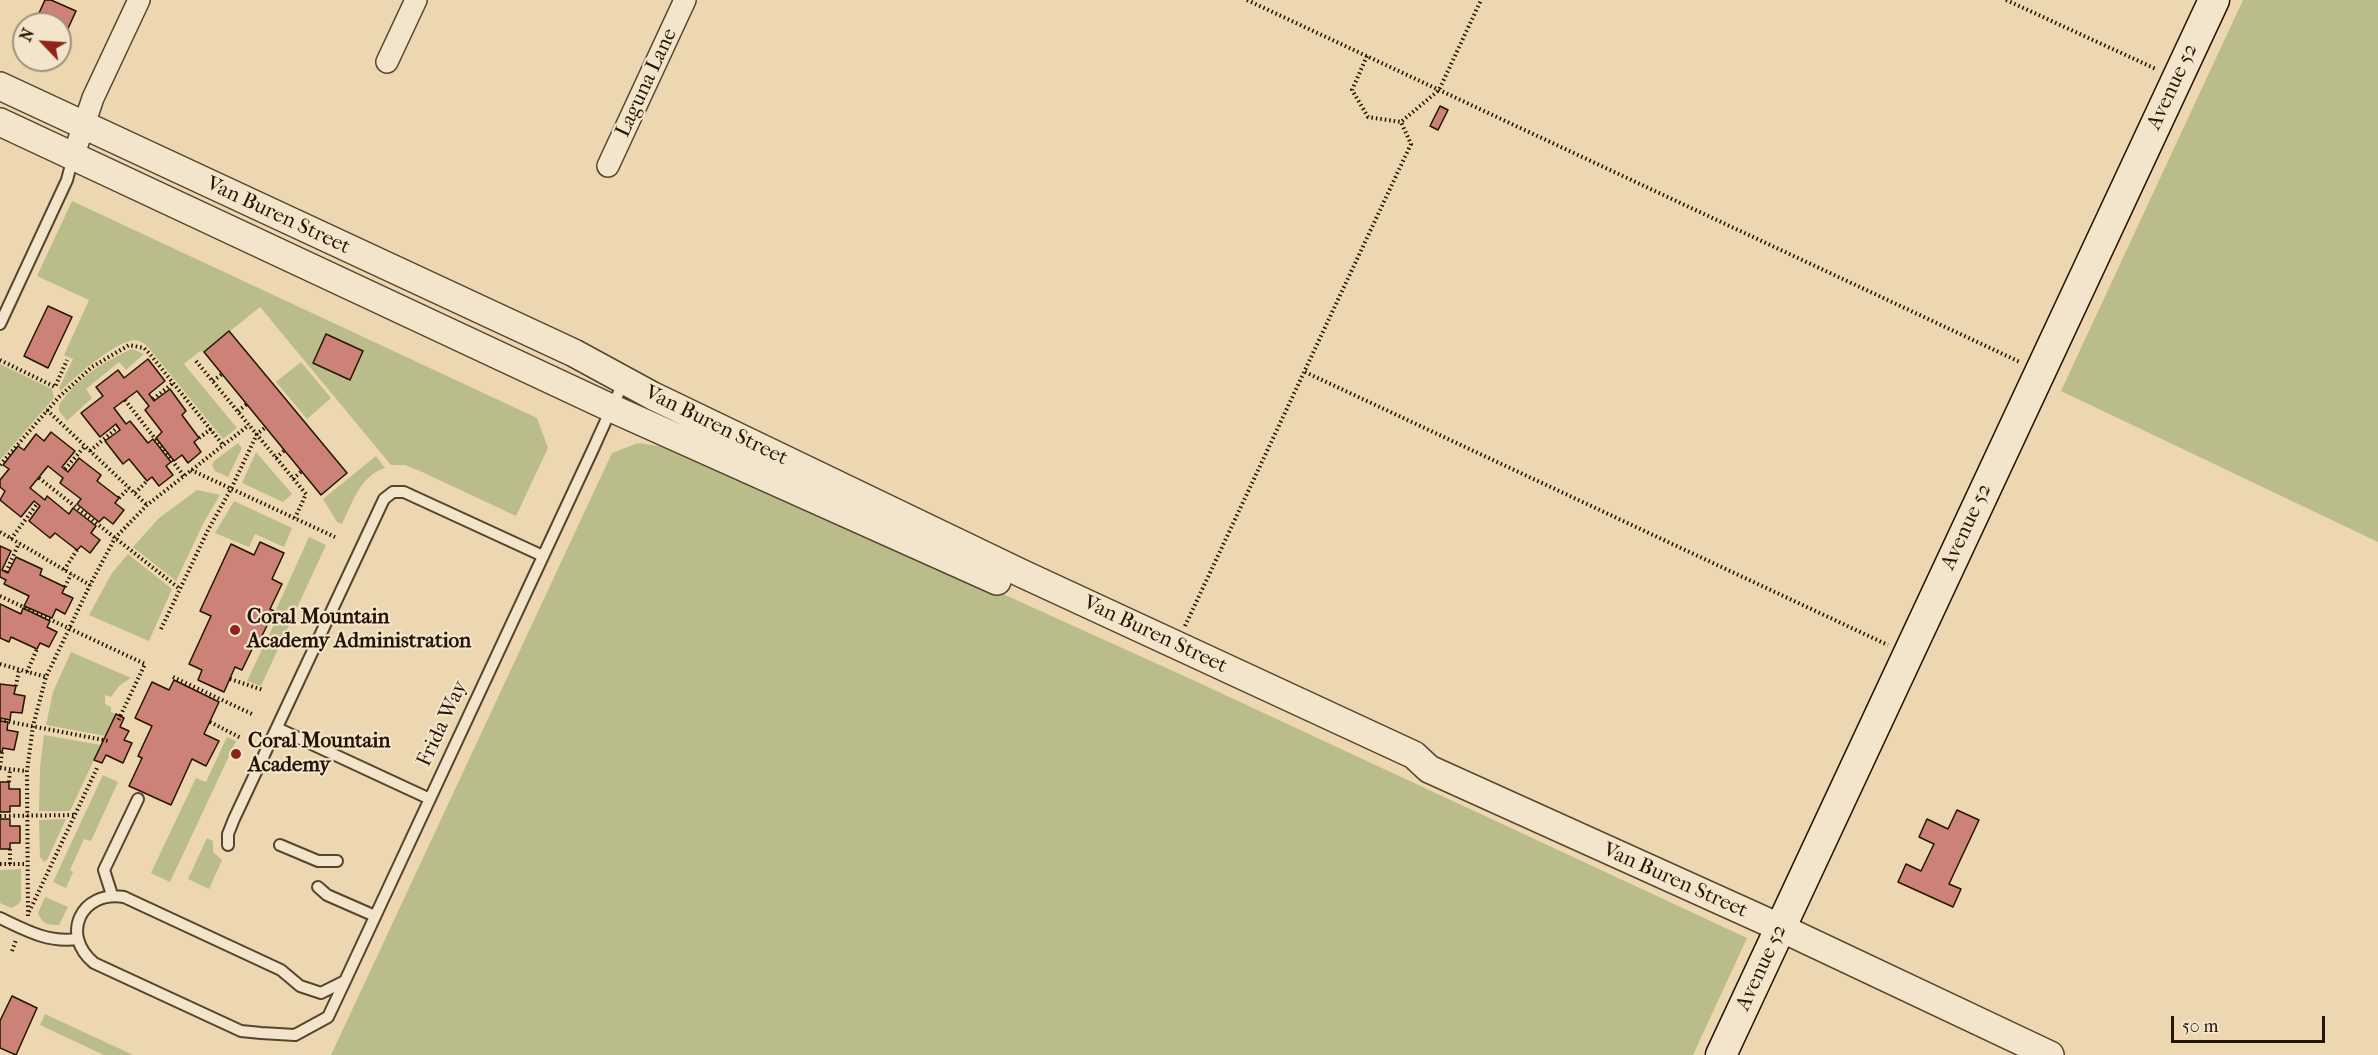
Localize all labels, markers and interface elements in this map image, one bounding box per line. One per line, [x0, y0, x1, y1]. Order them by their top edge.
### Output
north arrow [12, 12, 72, 72]
street label: Laguna Lane [611, 25, 683, 141]
text: N [16, 26, 38, 45]
street label: Avenue 52 [2142, 40, 2204, 134]
street label: Van Buren Street [202, 172, 354, 260]
street label: Van Buren Street [641, 381, 791, 471]
street label: Avenue 52 [1936, 480, 1998, 574]
street label: Van Buren Street [1079, 591, 1231, 679]
place label: Coral Mountain Academy Administration [247, 605, 471, 655]
marker: Coral Mountain Academy Administration [228, 623, 242, 637]
street label: Frida Way [412, 677, 474, 771]
place label: Coral Mountain Academy [248, 729, 391, 779]
marker: Coral Mountain Academy [229, 747, 243, 761]
street label: Van Buren Street [1599, 838, 1751, 924]
street label: Avenue 52 [1731, 921, 1793, 1015]
scale bar [2174, 1004, 2328, 1042]
text: 50 m [2182, 1016, 2218, 1037]

